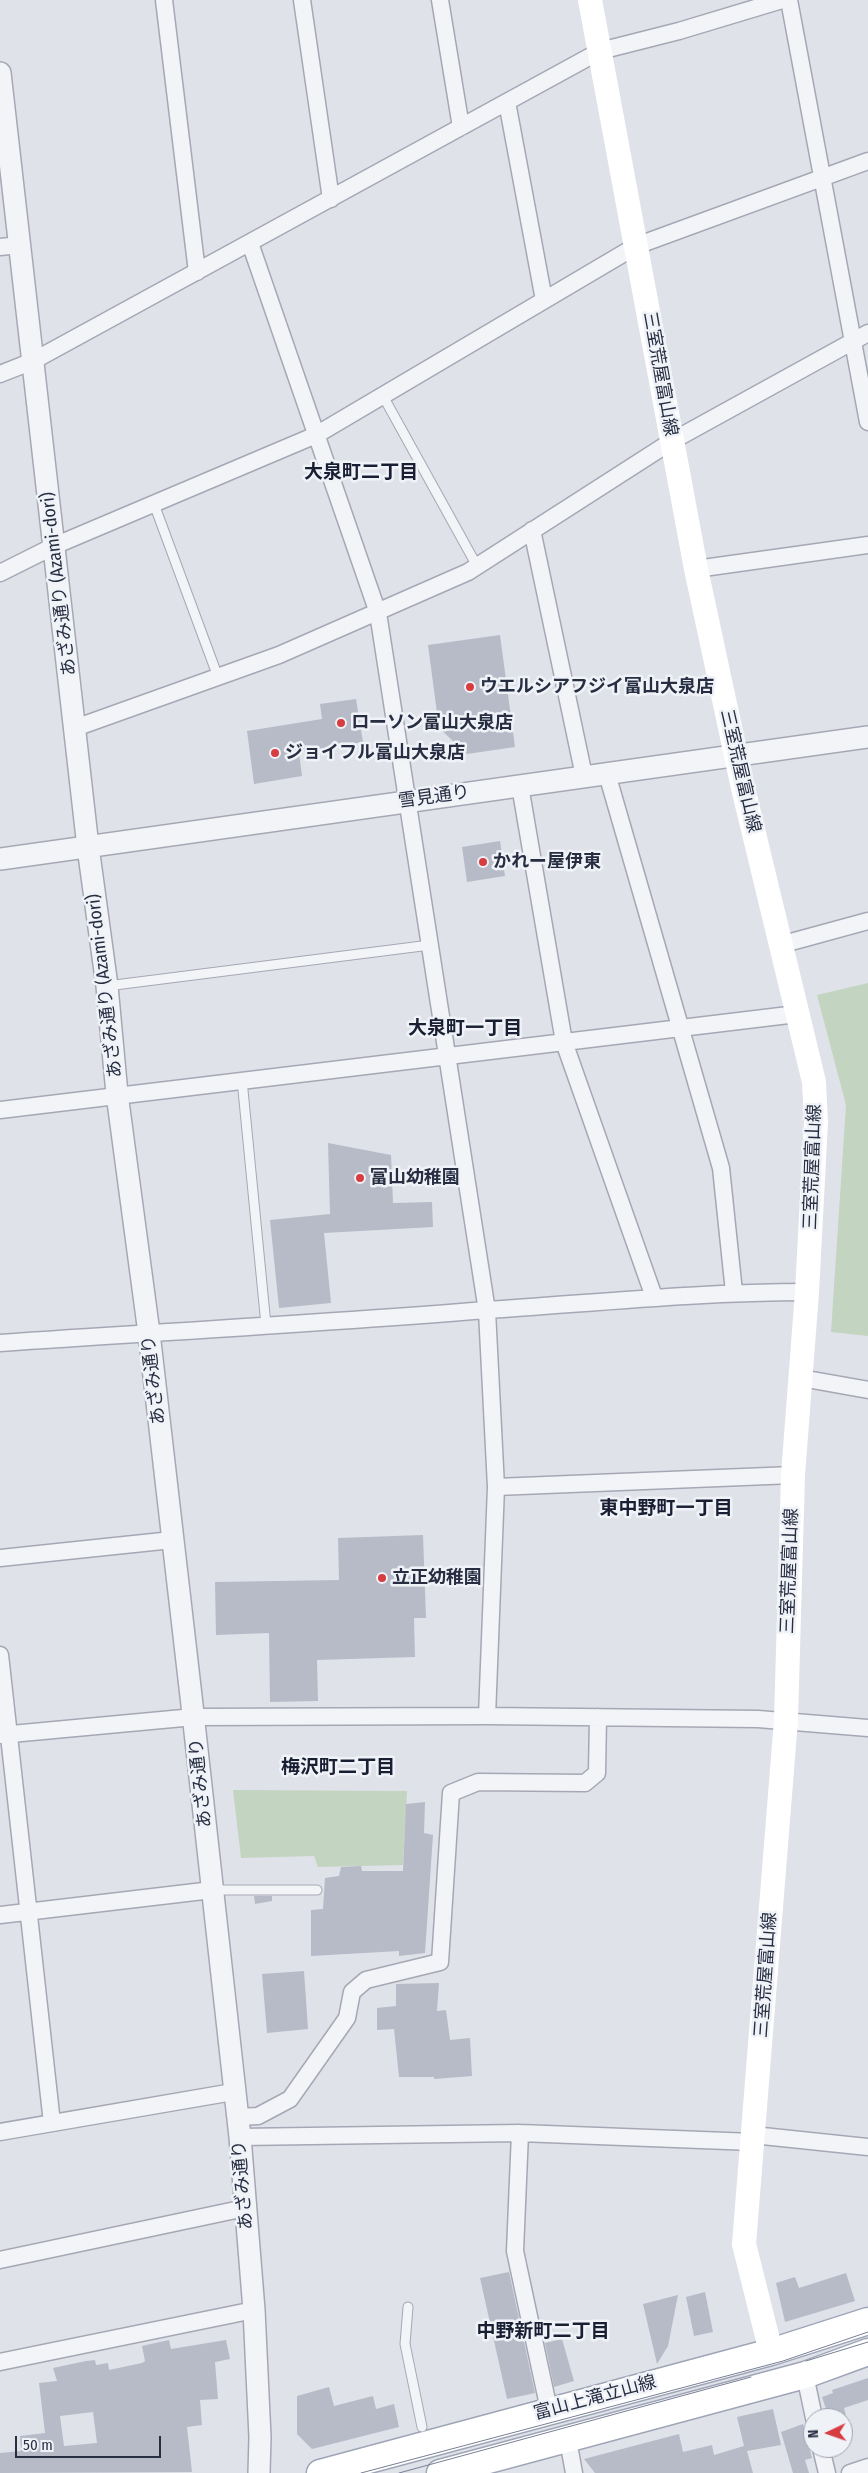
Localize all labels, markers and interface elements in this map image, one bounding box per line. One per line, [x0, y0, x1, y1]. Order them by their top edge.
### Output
street label: 三室荒屋富山線 [638, 310, 682, 438]
district label: 大泉町二丁目 [304, 462, 418, 484]
street label: あざみ通り (Azami-dori) [37, 491, 81, 677]
place label: ウエルシアフジイ富山大泉店 [480, 676, 714, 698]
marker: ウエルシアフジイ富山大泉店 [464, 681, 476, 693]
street label: 三室荒屋富山線 [715, 707, 765, 835]
place label: ローソン富山大泉店 [351, 712, 513, 734]
marker: ローソン富山大泉店 [335, 717, 347, 729]
place label: ジョイフル富山大泉店 [285, 742, 465, 764]
marker: ジョイフル富山大泉店 [269, 747, 281, 759]
street label: 雪見通り [397, 781, 471, 813]
place label: かれー屋伊東 [493, 851, 601, 873]
marker: かれー屋伊東 [477, 856, 489, 868]
street label: あざみ通り (Azami-dori) [83, 893, 127, 1079]
district label: 大泉町一丁目 [408, 1018, 522, 1040]
street label: 三室荒屋富山線 [800, 1104, 826, 1230]
place label: 富山幼稚園 [370, 1167, 460, 1189]
marker: 富山幼稚園 [354, 1172, 366, 1184]
street label: あざみ通り [138, 1334, 170, 1426]
district label: 東中野町一丁目 [600, 1498, 732, 1520]
street label: 三室荒屋富山線 [777, 1508, 803, 1634]
place label: 立正幼稚園 [392, 1567, 482, 1589]
marker: 立正幼稚園 [376, 1572, 388, 1584]
street label: あざみ通り [186, 1737, 216, 1829]
district label: 梅沢町二丁目 [281, 1757, 395, 1779]
street label: 三室荒屋富山線 [751, 1911, 781, 2039]
street label: あざみ通り [228, 2139, 258, 2231]
district label: 中野新町二丁目 [477, 2321, 609, 2343]
street label: 富山上滝立山線 [531, 2371, 659, 2425]
north arrow [803, 2408, 853, 2458]
scale bar [18, 2426, 164, 2458]
text: N [805, 2429, 822, 2438]
text: 50 m [23, 2436, 53, 2454]

